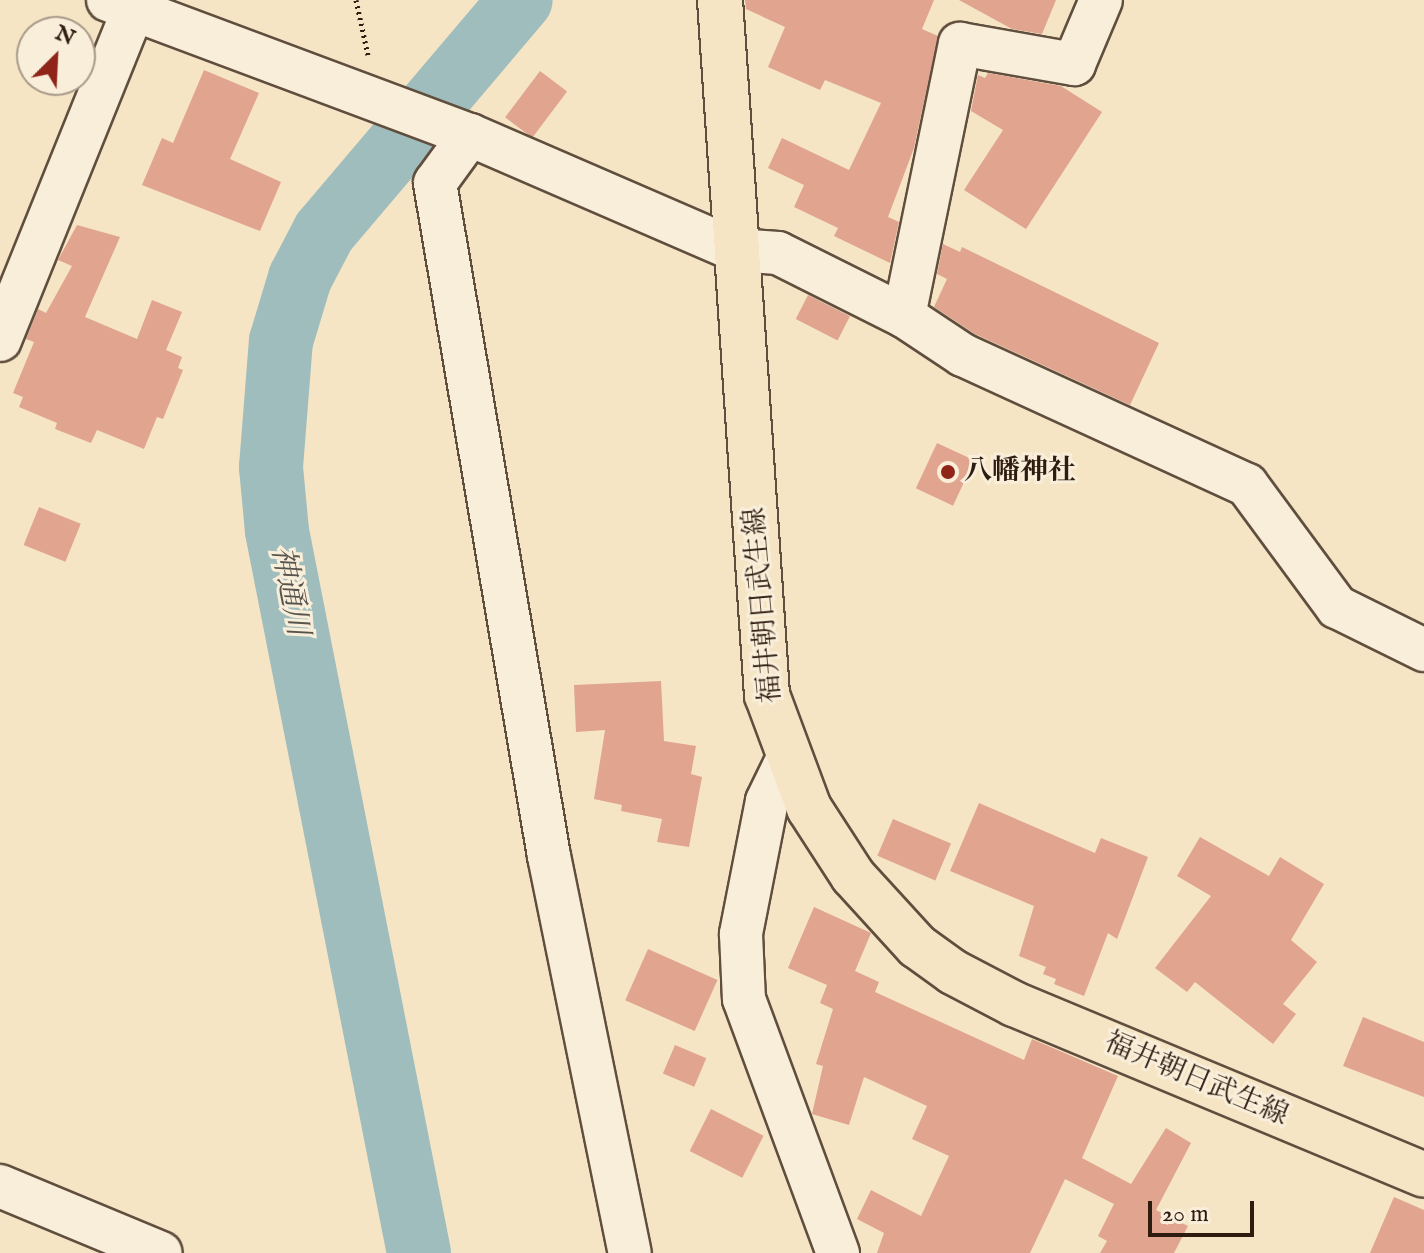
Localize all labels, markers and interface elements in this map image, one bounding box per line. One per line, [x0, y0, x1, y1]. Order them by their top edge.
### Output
north arrow [16, 16, 96, 96]
text: N [51, 19, 79, 53]
place label: 八幡神社 [964, 455, 1076, 489]
marker: 八幡神社 [939, 463, 957, 481]
street label: 福井朝日武生線 [739, 506, 789, 704]
water label: 神通川 [263, 543, 315, 639]
street label: 福井朝日武生線 [1099, 1026, 1293, 1134]
scale bar [1152, 1185, 1258, 1235]
text: 20 m [1162, 1199, 1209, 1230]

